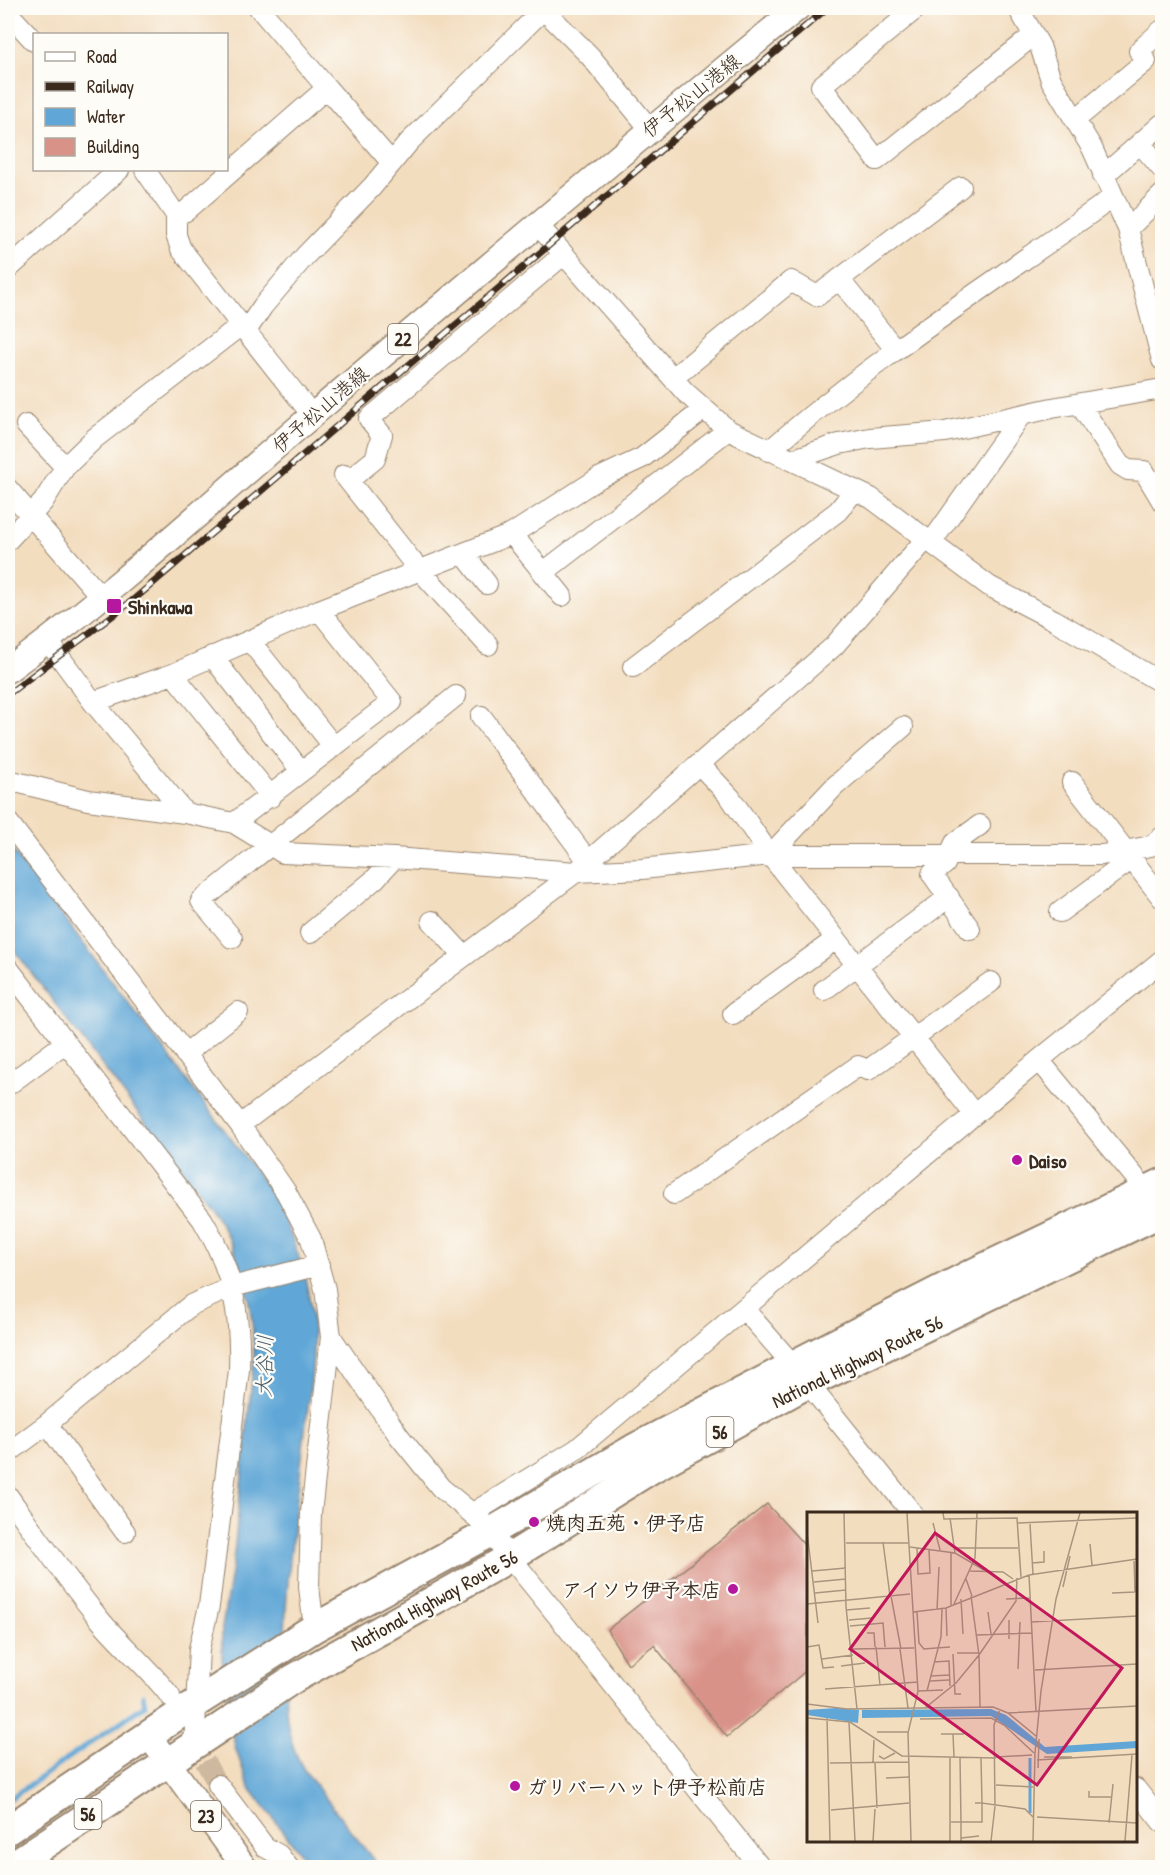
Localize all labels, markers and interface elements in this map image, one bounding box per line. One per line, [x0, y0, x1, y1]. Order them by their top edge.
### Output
legend [33, 33, 228, 171]
text: Road [87, 44, 117, 69]
street label: 伊予松山港線 [636, 47, 746, 143]
text: Railway [87, 74, 134, 99]
text: Water [87, 104, 125, 129]
text: Building [87, 134, 139, 159]
road number: 22 [388, 324, 418, 354]
street label: 伊予松山港線 [266, 359, 374, 459]
place label: Shinkawa [128, 593, 192, 620]
marker: Shinkawa [105, 597, 123, 615]
place label: Daiso [1029, 1147, 1067, 1174]
marker: Daiso [1010, 1153, 1024, 1167]
street label: National Highway Route 56 [767, 1308, 947, 1414]
water label: 大谷川 [248, 1334, 280, 1398]
road number: 56 [706, 1417, 734, 1447]
place label: 焼肉五苑・伊予店 [546, 1509, 706, 1536]
inset map [807, 1512, 1137, 1842]
marker: 焼肉五苑・伊予店 [527, 1515, 541, 1529]
street label: National Highway Route 56 [346, 1543, 522, 1657]
place label: アイソウ伊予本店 [562, 1576, 721, 1603]
marker: アイソウ伊予本店 [726, 1582, 740, 1596]
place label: ガリバーハット伊予松前店 [527, 1773, 767, 1800]
marker: ガリバーハット伊予松前店 [508, 1779, 522, 1793]
road number: 56 [74, 1799, 101, 1829]
road number: 23 [191, 1801, 221, 1831]

